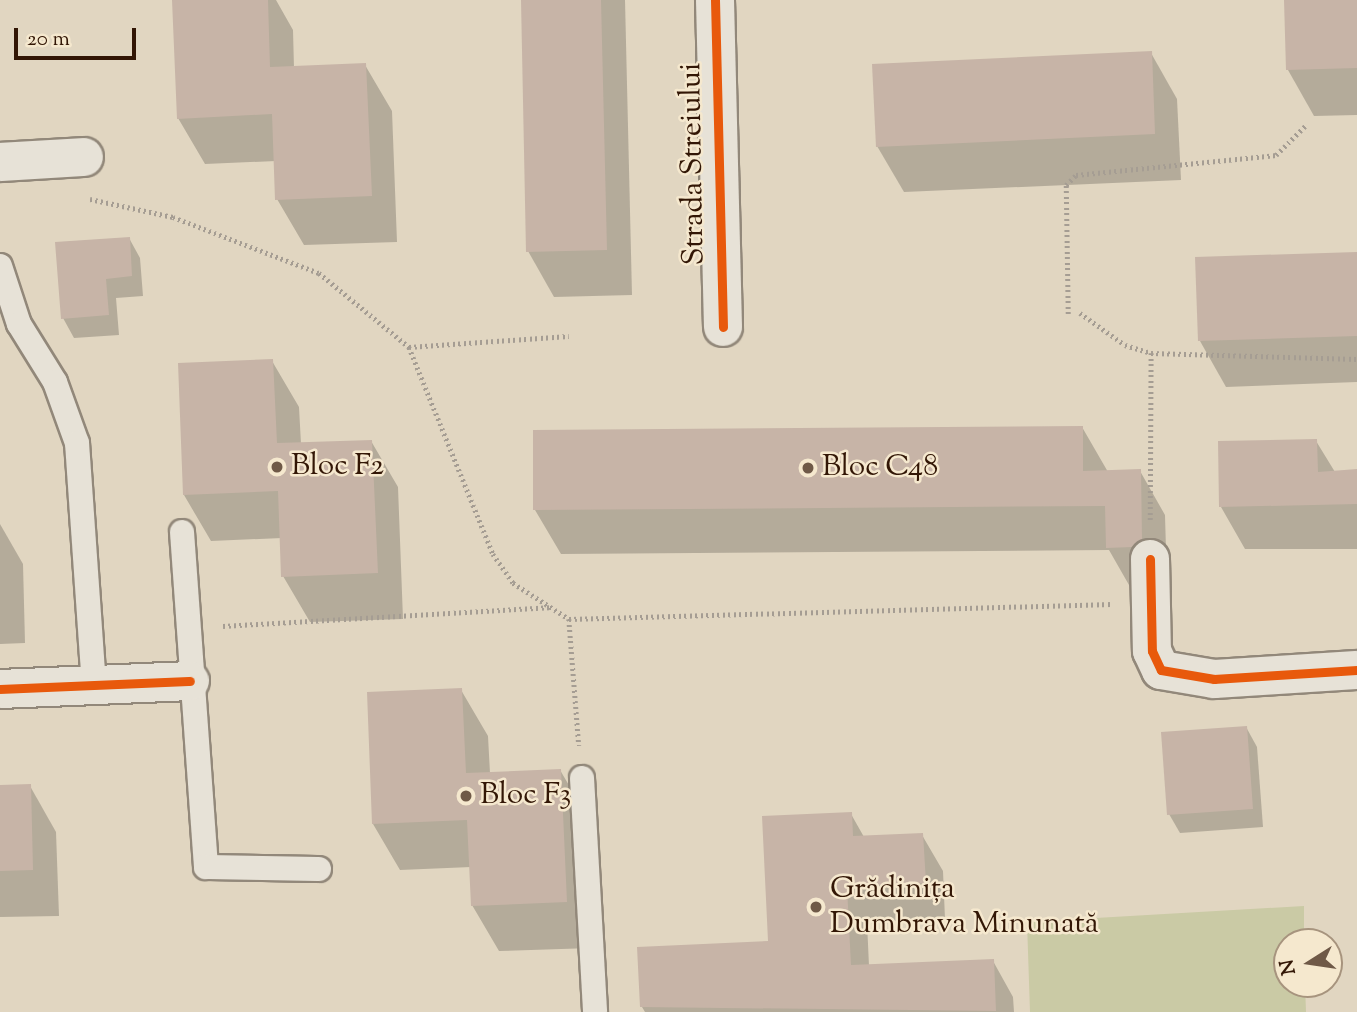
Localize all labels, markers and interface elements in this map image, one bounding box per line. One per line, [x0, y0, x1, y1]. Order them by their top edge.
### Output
scale bar [18, 14, 140, 58]
text: 20 m [27, 25, 70, 55]
street label: Strada Streiului [674, 62, 714, 266]
place label: Bloc F2 [291, 449, 384, 485]
place label: Bloc C48 [822, 450, 938, 486]
marker: Bloc F2 [269, 459, 285, 475]
marker: Bloc C48 [800, 460, 816, 476]
place label: Bloc F3 [480, 778, 571, 814]
marker: Bloc F3 [458, 788, 474, 804]
place label: Grădinița Dumbrava Minunată [830, 872, 1099, 942]
marker: Grădinița Dumbrava Minunată [808, 899, 824, 915]
north arrow [1273, 928, 1343, 998]
text: N [1274, 957, 1304, 977]

